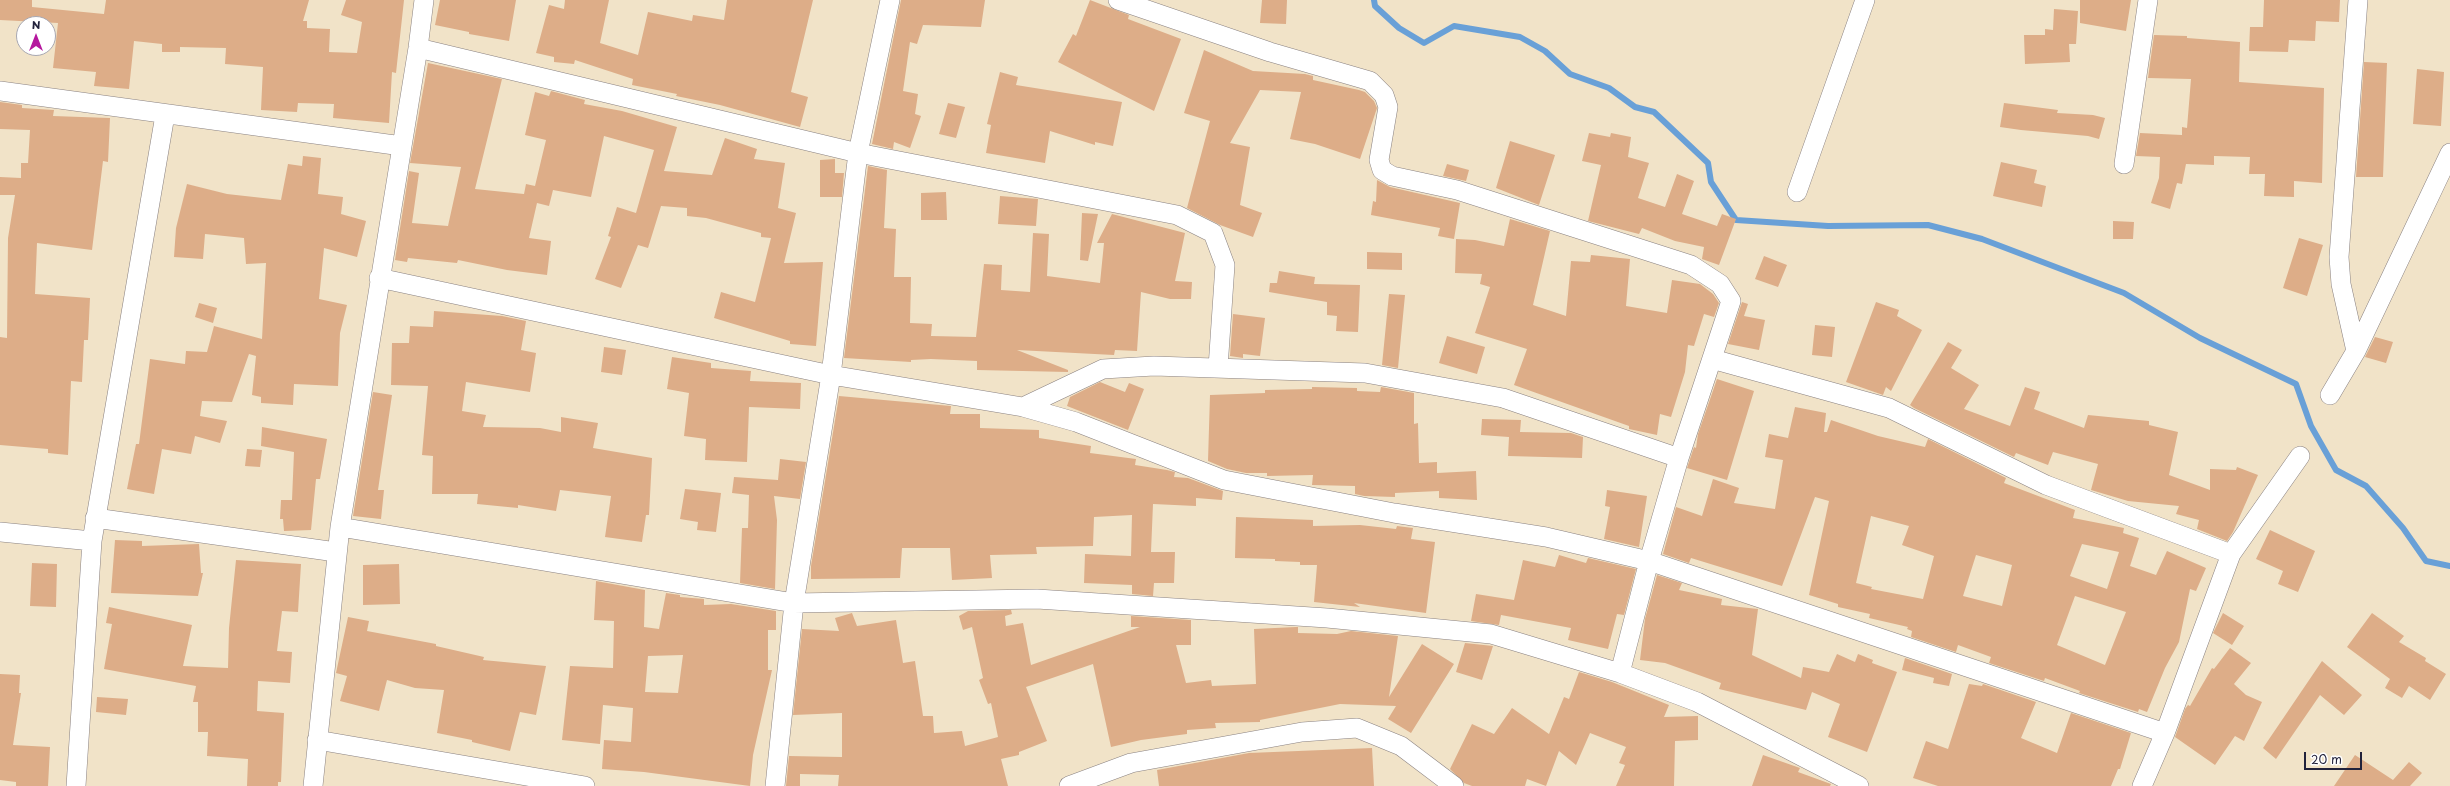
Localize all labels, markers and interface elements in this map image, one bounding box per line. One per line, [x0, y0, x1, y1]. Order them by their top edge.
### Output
north arrow [16, 16, 56, 56]
text: N [32, 16, 40, 33]
scale bar [2306, 744, 2364, 770]
text: 20 m [2311, 750, 2342, 768]

